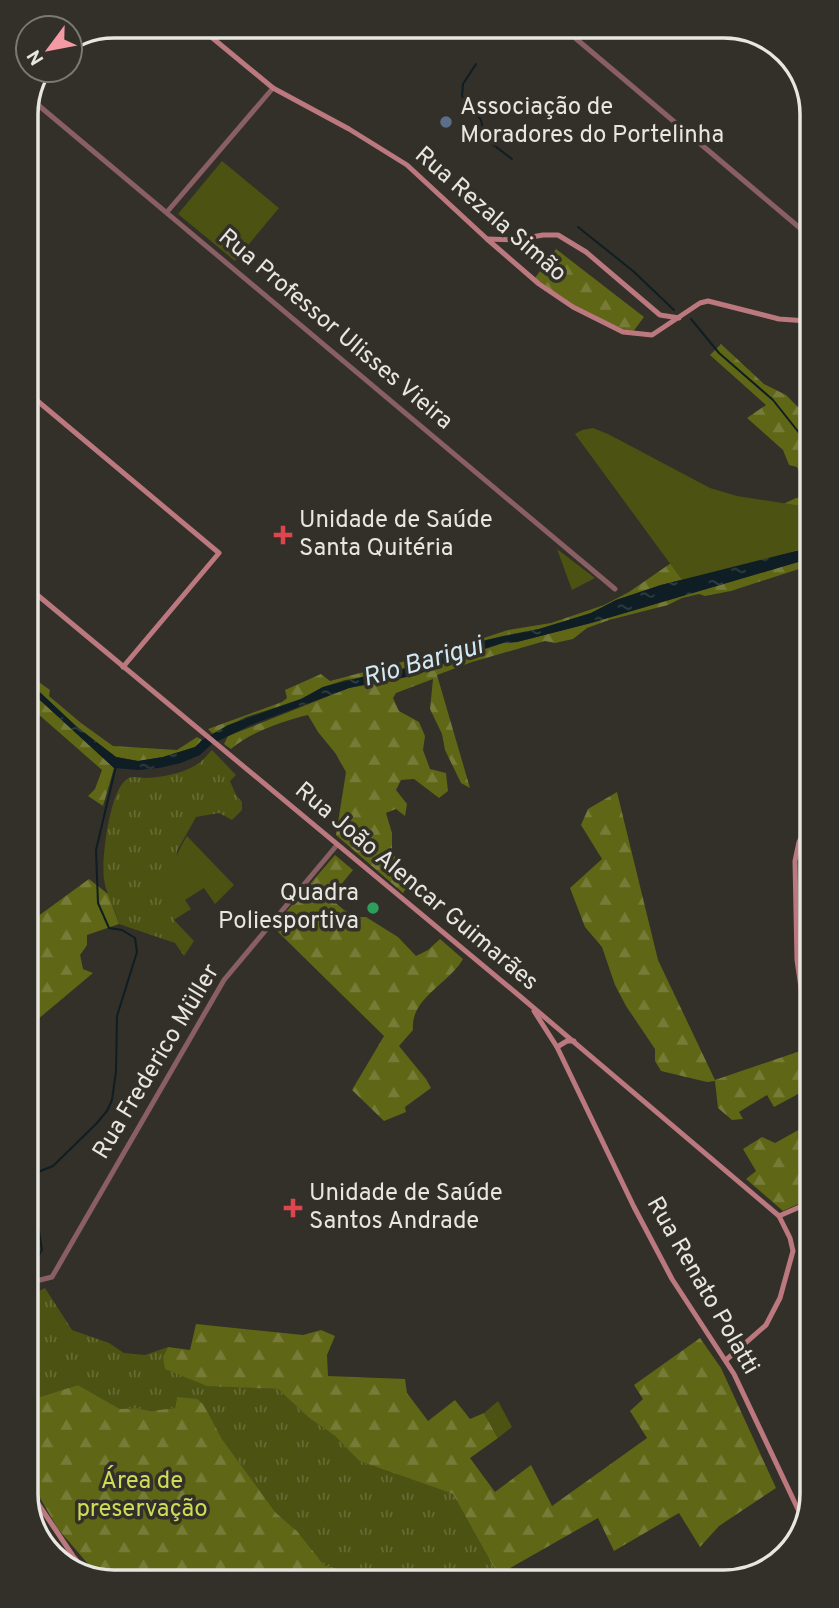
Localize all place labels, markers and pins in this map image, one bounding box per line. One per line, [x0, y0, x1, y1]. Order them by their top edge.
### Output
place label: Associação de Moradores do Portelinha [460, 93, 724, 151]
marker: Associação de Moradores do Portelinha [438, 114, 454, 130]
place label: Unidade de Saúde Santa Quitéria [299, 506, 493, 564]
marker: Unidade de Saúde Santa Quitéria [273, 525, 293, 545]
place label: Quadra Poliesportiva [218, 879, 359, 937]
marker: Quadra Poliesportiva [365, 900, 381, 916]
place label: Unidade de Saúde Santos Andrade [309, 1179, 503, 1237]
marker: Unidade de Saúde Santos Andrade [283, 1198, 303, 1218]

